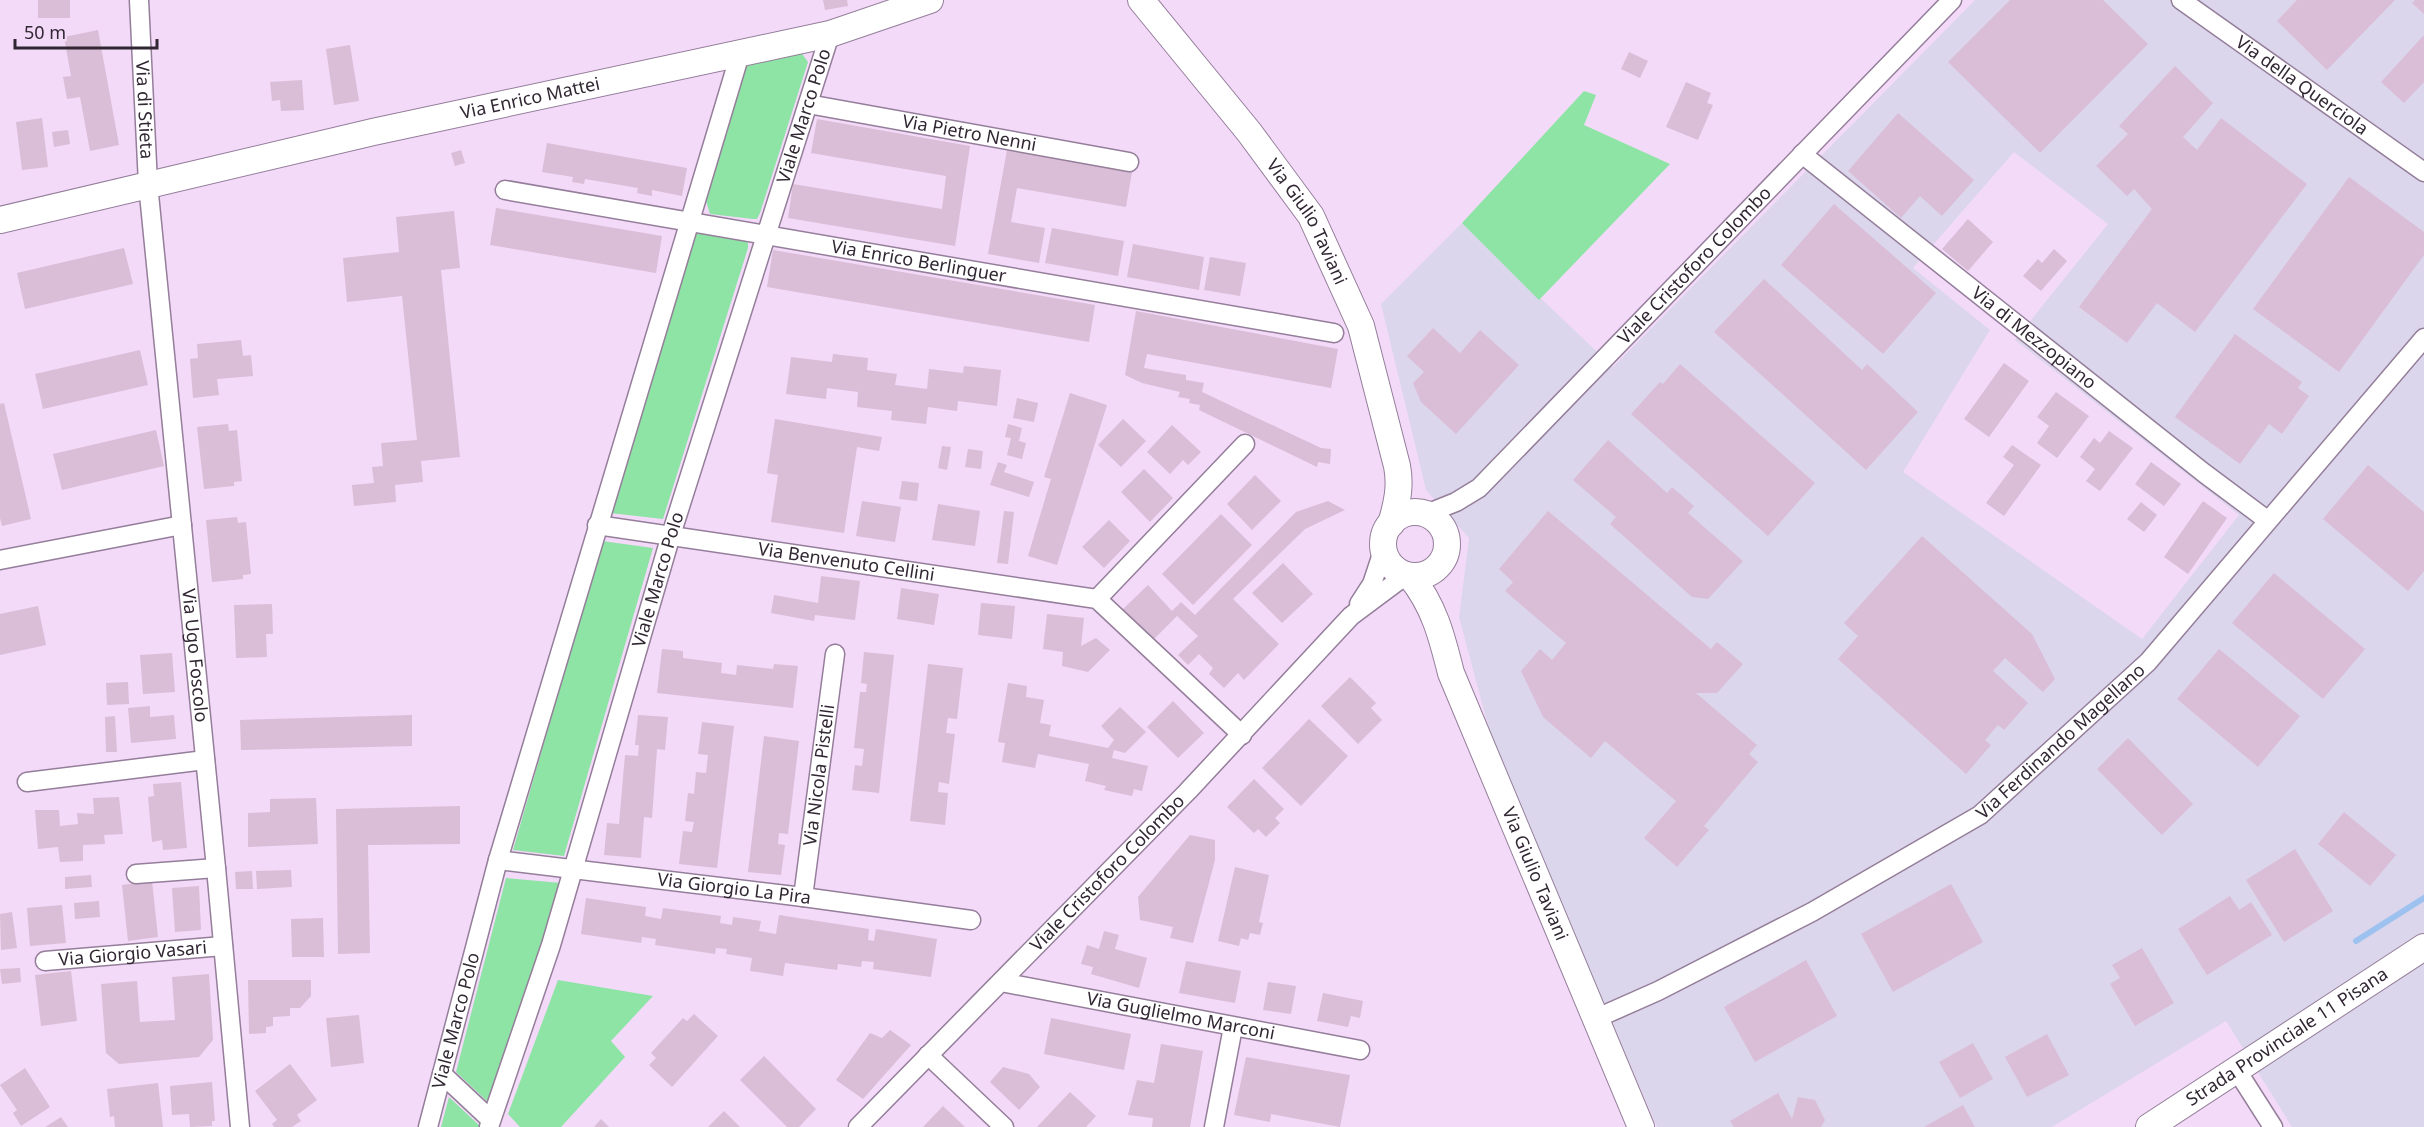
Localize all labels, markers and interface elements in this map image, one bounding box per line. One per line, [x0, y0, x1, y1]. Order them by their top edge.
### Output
scale bar [15, 12, 158, 50]
text: 50 m [24, 20, 66, 44]
street label: Via della Querciola [2231, 30, 2373, 140]
street label: Viale Marco Polo [770, 45, 836, 186]
street label: Via di Stieta [131, 60, 160, 160]
street label: Via Enrico Mattei [458, 71, 602, 124]
street label: Via Pietro Nenni [901, 108, 1039, 156]
street label: Via Giulio Taviani [1262, 153, 1354, 288]
street label: Viale Cristoforo Colombo [1612, 181, 1776, 349]
street label: Via Enrico Berlinguer [830, 234, 1009, 287]
street label: Via di Mezzopiano [1967, 280, 2102, 394]
street label: Viale Marco Polo [626, 509, 689, 650]
street label: Via Benvenuto Cellini [757, 536, 936, 586]
street label: Via Ugo Foscolo [177, 587, 214, 723]
street label: Via Ferdinando Magellano [1970, 658, 2150, 824]
street label: Via Nicola Pistelli [797, 703, 839, 847]
street label: Viale Cristoforo Colombo [1024, 789, 1189, 956]
street label: Via Giulio Taviani [1497, 803, 1575, 944]
street label: Via Giorgio La Pira [656, 866, 813, 909]
street label: Via Giorgio Vasari [57, 934, 208, 971]
street label: Viale Marco Polo [426, 950, 484, 1091]
street label: Strada Provinciale 11 Pisana [2181, 961, 2392, 1111]
street label: Via Guglielmo Marconi [1085, 986, 1277, 1045]

